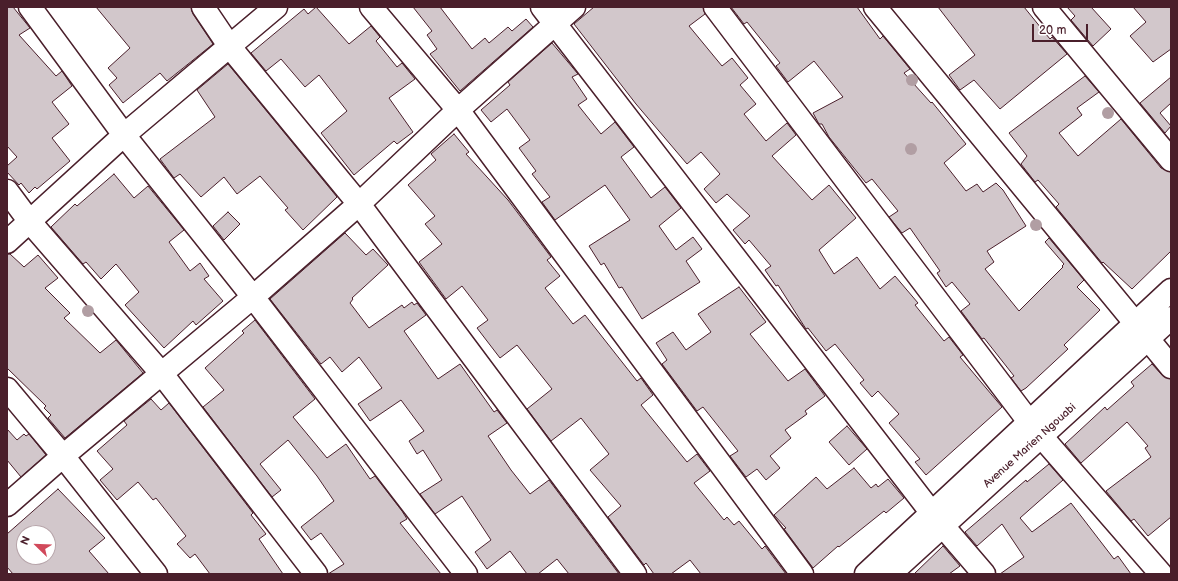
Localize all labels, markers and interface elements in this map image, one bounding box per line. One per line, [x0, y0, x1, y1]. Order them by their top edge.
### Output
scale bar [1034, 16, 1090, 42]
text: 20 m [1039, 23, 1066, 38]
street label: Avenue Marien Ngouabi [981, 401, 1079, 491]
north arrow [16, 525, 56, 565]
text: N [18, 534, 33, 547]

